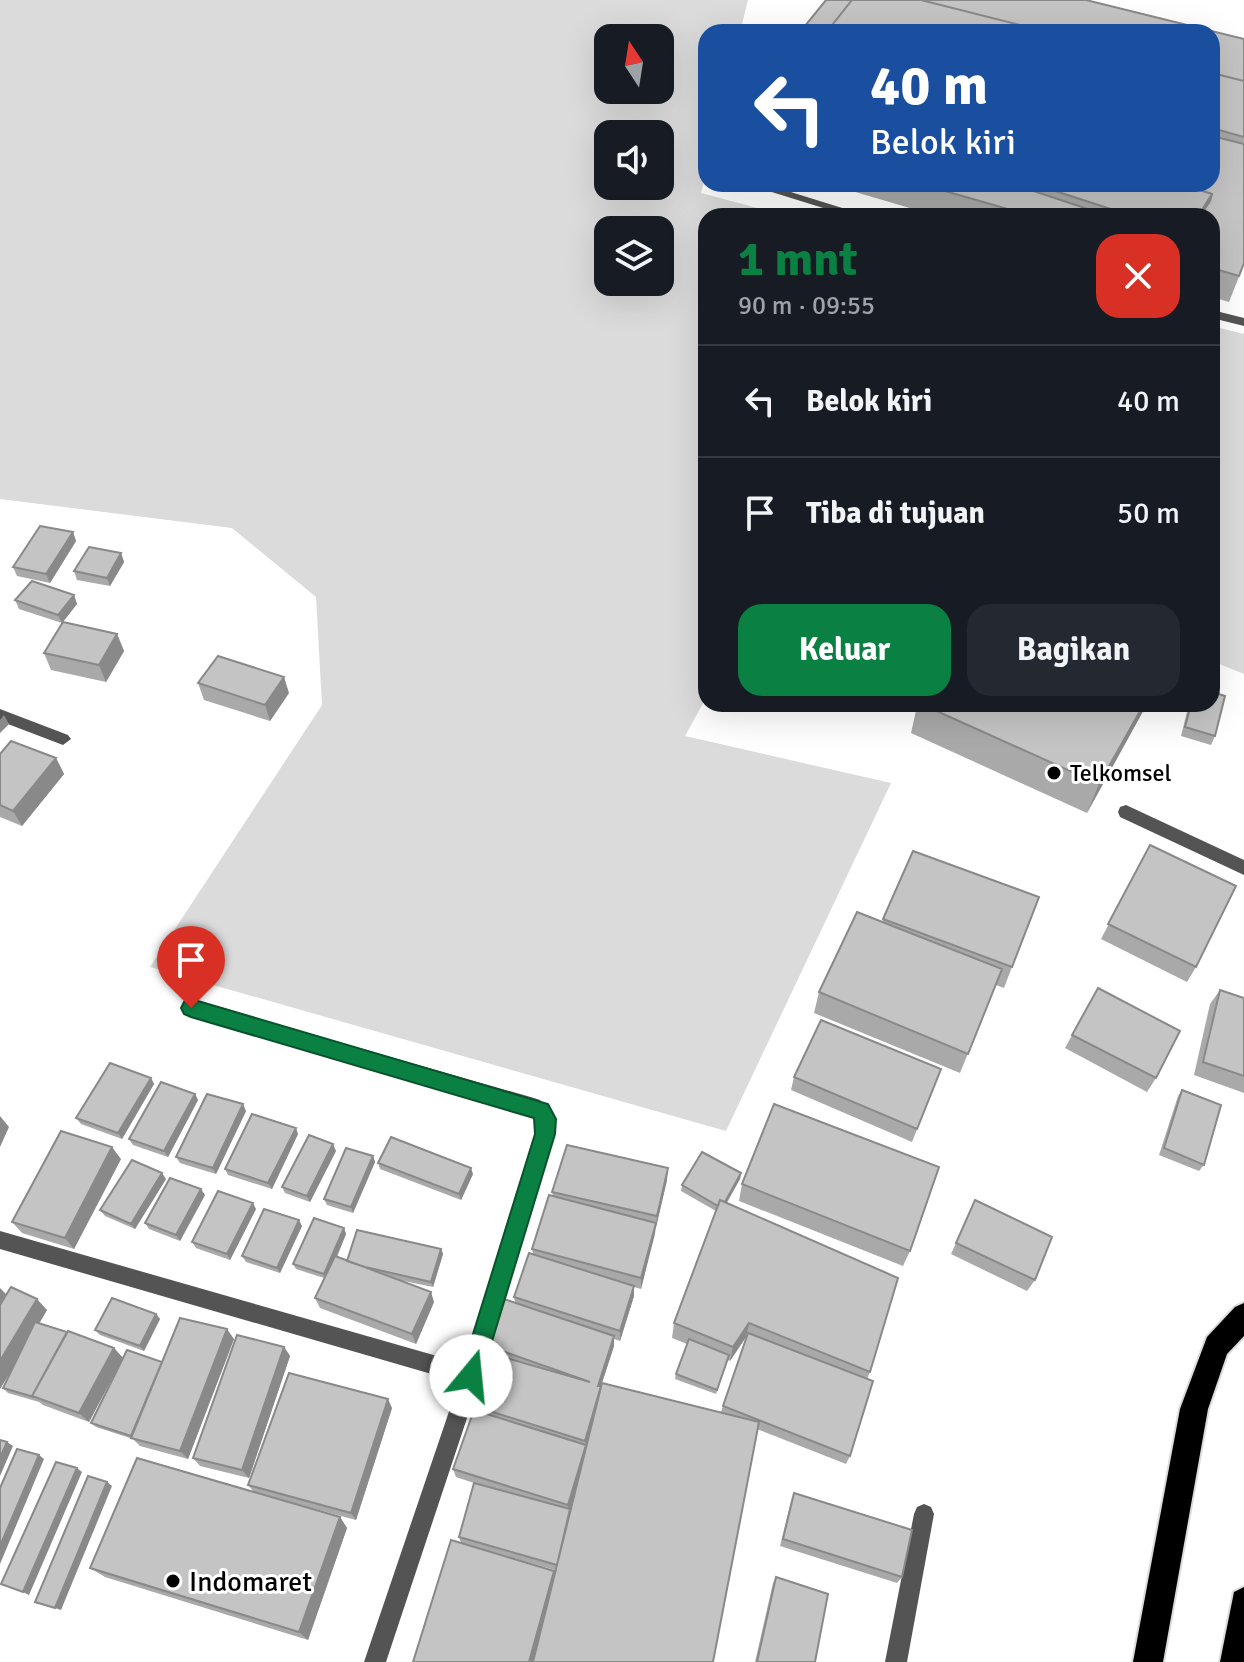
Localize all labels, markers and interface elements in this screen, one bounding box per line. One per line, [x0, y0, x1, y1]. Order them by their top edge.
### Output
north arrow [594, 24, 674, 104]
map controls [594, 24, 674, 296]
text: 40 m [870, 51, 988, 120]
icon: left [738, 56, 842, 160]
button: sound [594, 120, 674, 200]
text: Belok kiri [870, 120, 1016, 165]
button: layers [594, 216, 674, 296]
text: 1 mnt [738, 230, 858, 289]
button: close [1096, 234, 1180, 318]
text: 90 m · 09:55 [738, 290, 875, 322]
icon: left [738, 379, 782, 423]
text: Belok kiri [806, 383, 932, 420]
text: 40 m [1117, 383, 1180, 420]
icon: arrive [738, 491, 782, 535]
text: Tiba di tujuan [806, 495, 985, 532]
text: 50 m [1117, 495, 1180, 532]
button: Keluar [738, 604, 951, 696]
button: Bagikan [967, 604, 1180, 696]
place label: Telkomsel [1070, 758, 1172, 788]
marker: Telkomsel [1045, 764, 1063, 782]
pin [157, 926, 225, 1008]
icon: arrive [169, 938, 213, 982]
position arrow [429, 1334, 513, 1418]
place label: Indomaret [189, 1565, 312, 1599]
marker: Indomaret [164, 1572, 182, 1590]

